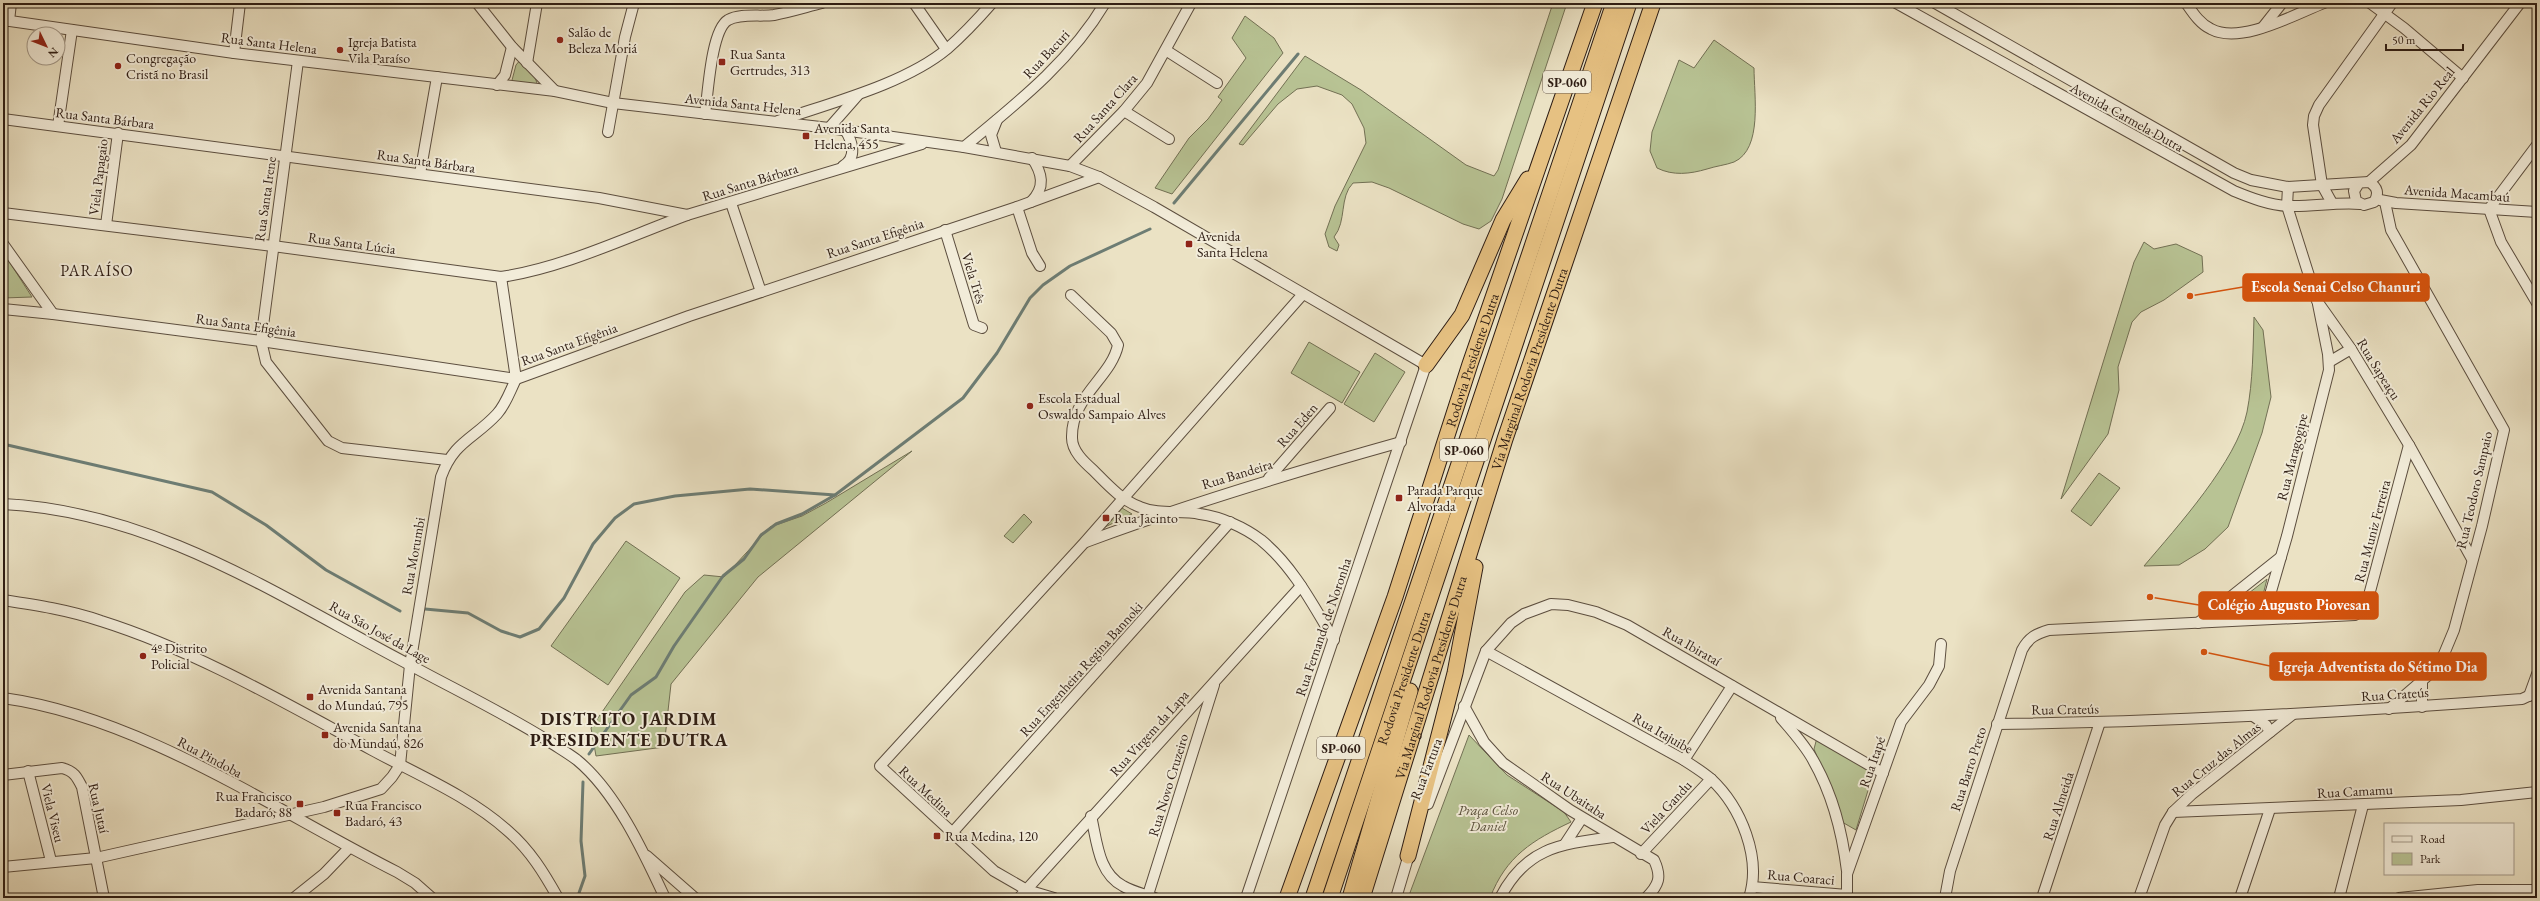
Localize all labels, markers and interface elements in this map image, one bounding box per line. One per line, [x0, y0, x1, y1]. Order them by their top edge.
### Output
place label: Salão de Beleza Moriá [568, 23, 638, 57]
street label: Rua Bacuri [1019, 25, 1074, 82]
north arrow [26, 26, 66, 66]
scale bar [2386, 26, 2463, 52]
street label: Rua Santa Helena [220, 28, 318, 58]
text: 50 m [2392, 32, 2416, 48]
place label: Igreja Batista Vila Paraíso [348, 33, 417, 67]
marker: Salão de Beleza Moriá [555, 35, 565, 45]
text: N [45, 45, 61, 61]
marker: Igreja Batista Vila Paraíso [335, 45, 345, 55]
place label: Rua Santa Gertrudes, 313 [730, 45, 810, 79]
place label: Congregação Cristã no Brasil [126, 49, 209, 83]
marker: Rua Santa Gertrudes, 313 [717, 57, 727, 67]
marker: Congregação Cristã no Brasil [113, 61, 123, 71]
street label: Avenida Rio Real [2385, 62, 2459, 148]
street label: Rua Santa Clara [1069, 69, 1141, 146]
road number: SP-060 [1543, 71, 1591, 93]
street label: Avenida Carmela Dutra [2066, 78, 2187, 156]
street label: Avenida Santa Helena [683, 89, 803, 119]
street label: Rua Santa Bárbara [55, 103, 156, 133]
place label: Avenida Santa Helena, 455 [813, 119, 890, 153]
marker: Avenida Santa Helena, 455 [801, 131, 811, 141]
street label: Viela Papagaio [84, 138, 112, 216]
street label: Rua Santa Bárbara [376, 145, 477, 177]
street label: Rua Santa Irene [250, 155, 280, 243]
street label: Rua Santa Bárbara [700, 159, 800, 205]
street label: Avenida Macambaú [2402, 180, 2511, 206]
street label: Rua Santa Efigênia [824, 214, 926, 262]
place label: Avenida Santa Helena [1196, 227, 1268, 261]
street label: Rua Santa Lúcia [307, 228, 397, 258]
marker: Avenida Santa Helena [1184, 239, 1194, 249]
street label: Viela Três [958, 250, 990, 306]
district label: PARAÍSO [60, 260, 134, 281]
street label: Via Marginal Rodovia Presidente Dutra [1487, 265, 1572, 472]
callout: Escola Senai Celso Chanuri [2243, 274, 2429, 301]
text: Escola Senai Celso Chanuri [2251, 277, 2421, 296]
street label: Rodovia Presidente Dutra [1441, 290, 1503, 429]
street label: Rua Santa Efigênia [195, 309, 298, 341]
street label: Rua Santa Efigênia [518, 318, 620, 370]
street label: Rua Sapeaçu [2353, 335, 2405, 404]
place label: Escola Estadual Oswaldo Sampaio Alves [1038, 389, 1166, 423]
street label: Rua Eden [1273, 399, 1322, 451]
marker: Escola Estadual Oswaldo Sampaio Alves [1025, 401, 1035, 411]
street label: Rua Maragogipe [2272, 411, 2312, 502]
street label: Rua Teodoro Sampaio [2452, 429, 2496, 551]
road number: SP-060 [1440, 439, 1488, 461]
street label: Rua Bandeira [1199, 455, 1275, 493]
street label: Rua Muniz Ferreira [2350, 477, 2394, 584]
place label: Parada Parque Alvorada [1406, 481, 1483, 515]
marker: Parada Parque Alvorada [1394, 493, 1404, 503]
place label: Rua Jacinto [1114, 509, 1178, 527]
marker: Rua Jacinto [1101, 513, 1111, 523]
street label: Rua Morumbi [397, 515, 429, 596]
street label: Rua Fernando de Noronha [1291, 555, 1355, 698]
street label: Via Marginal Rodovia Presidente Dutra [1391, 573, 1471, 781]
callout: Colégio Augusto Piovesan [2199, 592, 2378, 619]
text: Colégio Augusto Piovesan [2208, 595, 2371, 614]
street label: Rua São José da Lage [326, 597, 434, 667]
street label: Rua Engenheira Regina Bannoki [1016, 597, 1147, 740]
street label: Rodovia Presidente Dutra [1373, 608, 1434, 747]
street label: Rua Ibirataí [1659, 622, 1725, 670]
place label: 4º Distrito Policial [151, 639, 207, 673]
marker: 4º Distrito Policial [138, 651, 148, 661]
callout: Igreja Adventista do Sétimo Dia [2270, 653, 2486, 680]
text: Igreja Adventista do Sétimo Dia [2278, 657, 2478, 676]
place label: Avenida Santana do Mundaú, 795 [317, 680, 408, 714]
street label: Rua Crateús [2361, 683, 2430, 705]
street label: Rua Virgem da Lapa [1105, 686, 1193, 780]
marker: Avenida Santana do Mundaú, 795 [305, 692, 315, 702]
street label: Rua Crateús [2031, 699, 2099, 719]
district label: DISTRITO JARDIM PRESIDENTE DUTRA [530, 707, 728, 751]
street label: Rua Itajuibe [1629, 708, 1697, 758]
street label: Rua Cruz das Almas [2168, 717, 2265, 801]
place label: Avenida Santana do Mundaú, 826 [332, 718, 424, 752]
street label: Rua Barro Preto [1946, 724, 1990, 814]
marker: Avenida Santana do Mundaú, 826 [320, 730, 330, 740]
street label: Rua Novo Cruzeiro [1144, 731, 1192, 839]
street label: Rua Pindoba [175, 732, 246, 782]
street label: Rua Itapé [1855, 733, 1889, 790]
street label: Rua Fartura [1406, 735, 1446, 802]
road number: SP-060 [1317, 737, 1365, 759]
street label: Rua Medina [895, 762, 957, 821]
street label: Rua Ubaitaba [1538, 767, 1610, 823]
street label: Rua Almeida [2038, 769, 2078, 843]
street label: Viela Gandu [1636, 776, 1696, 838]
street label: Rua Camamu [2317, 780, 2394, 802]
street label: Rua Jutaí [84, 781, 114, 836]
street label: Viela Viseu [37, 782, 69, 845]
place label: Rua Francisco Badaró, 88 [215, 787, 292, 821]
place label: Rua Francisco Badaró, 43 [345, 796, 422, 830]
marker: Rua Francisco Badaró, 88 [295, 799, 305, 809]
park label: Praça Celso Daniel [1458, 801, 1519, 835]
marker: Rua Francisco Badaró, 43 [332, 808, 342, 818]
legend [2384, 823, 2514, 875]
place label: Rua Medina, 120 [945, 827, 1038, 845]
marker: Rua Medina, 120 [932, 831, 942, 841]
text: Road [2420, 831, 2446, 847]
text: Park [2420, 851, 2441, 867]
street label: Rua Coaraci [1767, 865, 1836, 889]

